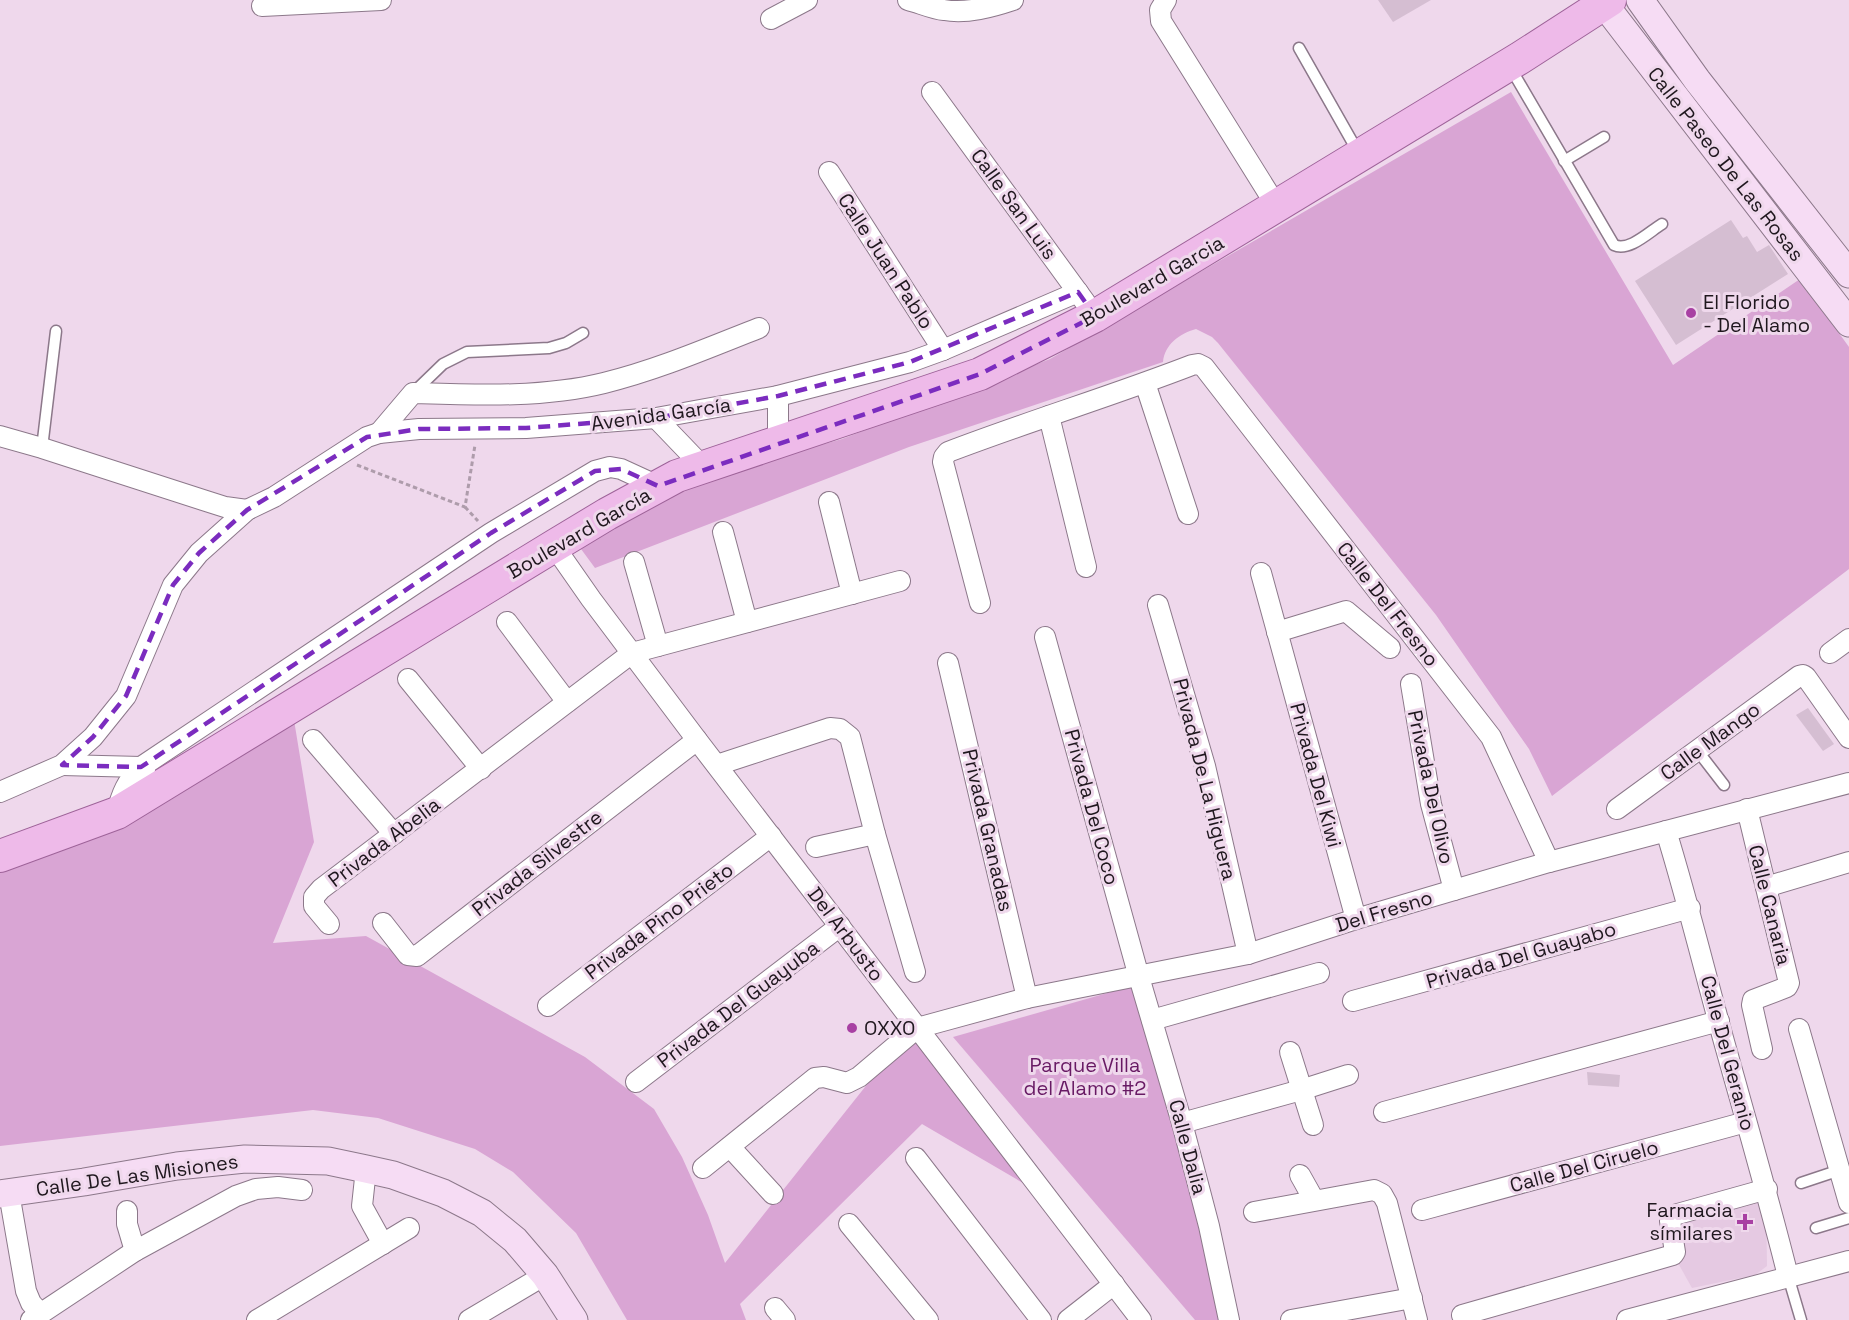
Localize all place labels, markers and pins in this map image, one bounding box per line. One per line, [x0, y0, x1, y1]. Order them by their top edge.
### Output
place label: El Florido - Del Alamo [1703, 289, 1810, 338]
marker: El Florido - Del Alamo [1684, 306, 1698, 320]
place label: OXXO [864, 1015, 915, 1041]
marker: OXXO [845, 1021, 859, 1035]
place label: Farmacia símilares [1647, 1197, 1733, 1246]
marker: Farmacia símilares [1738, 1215, 1752, 1229]

